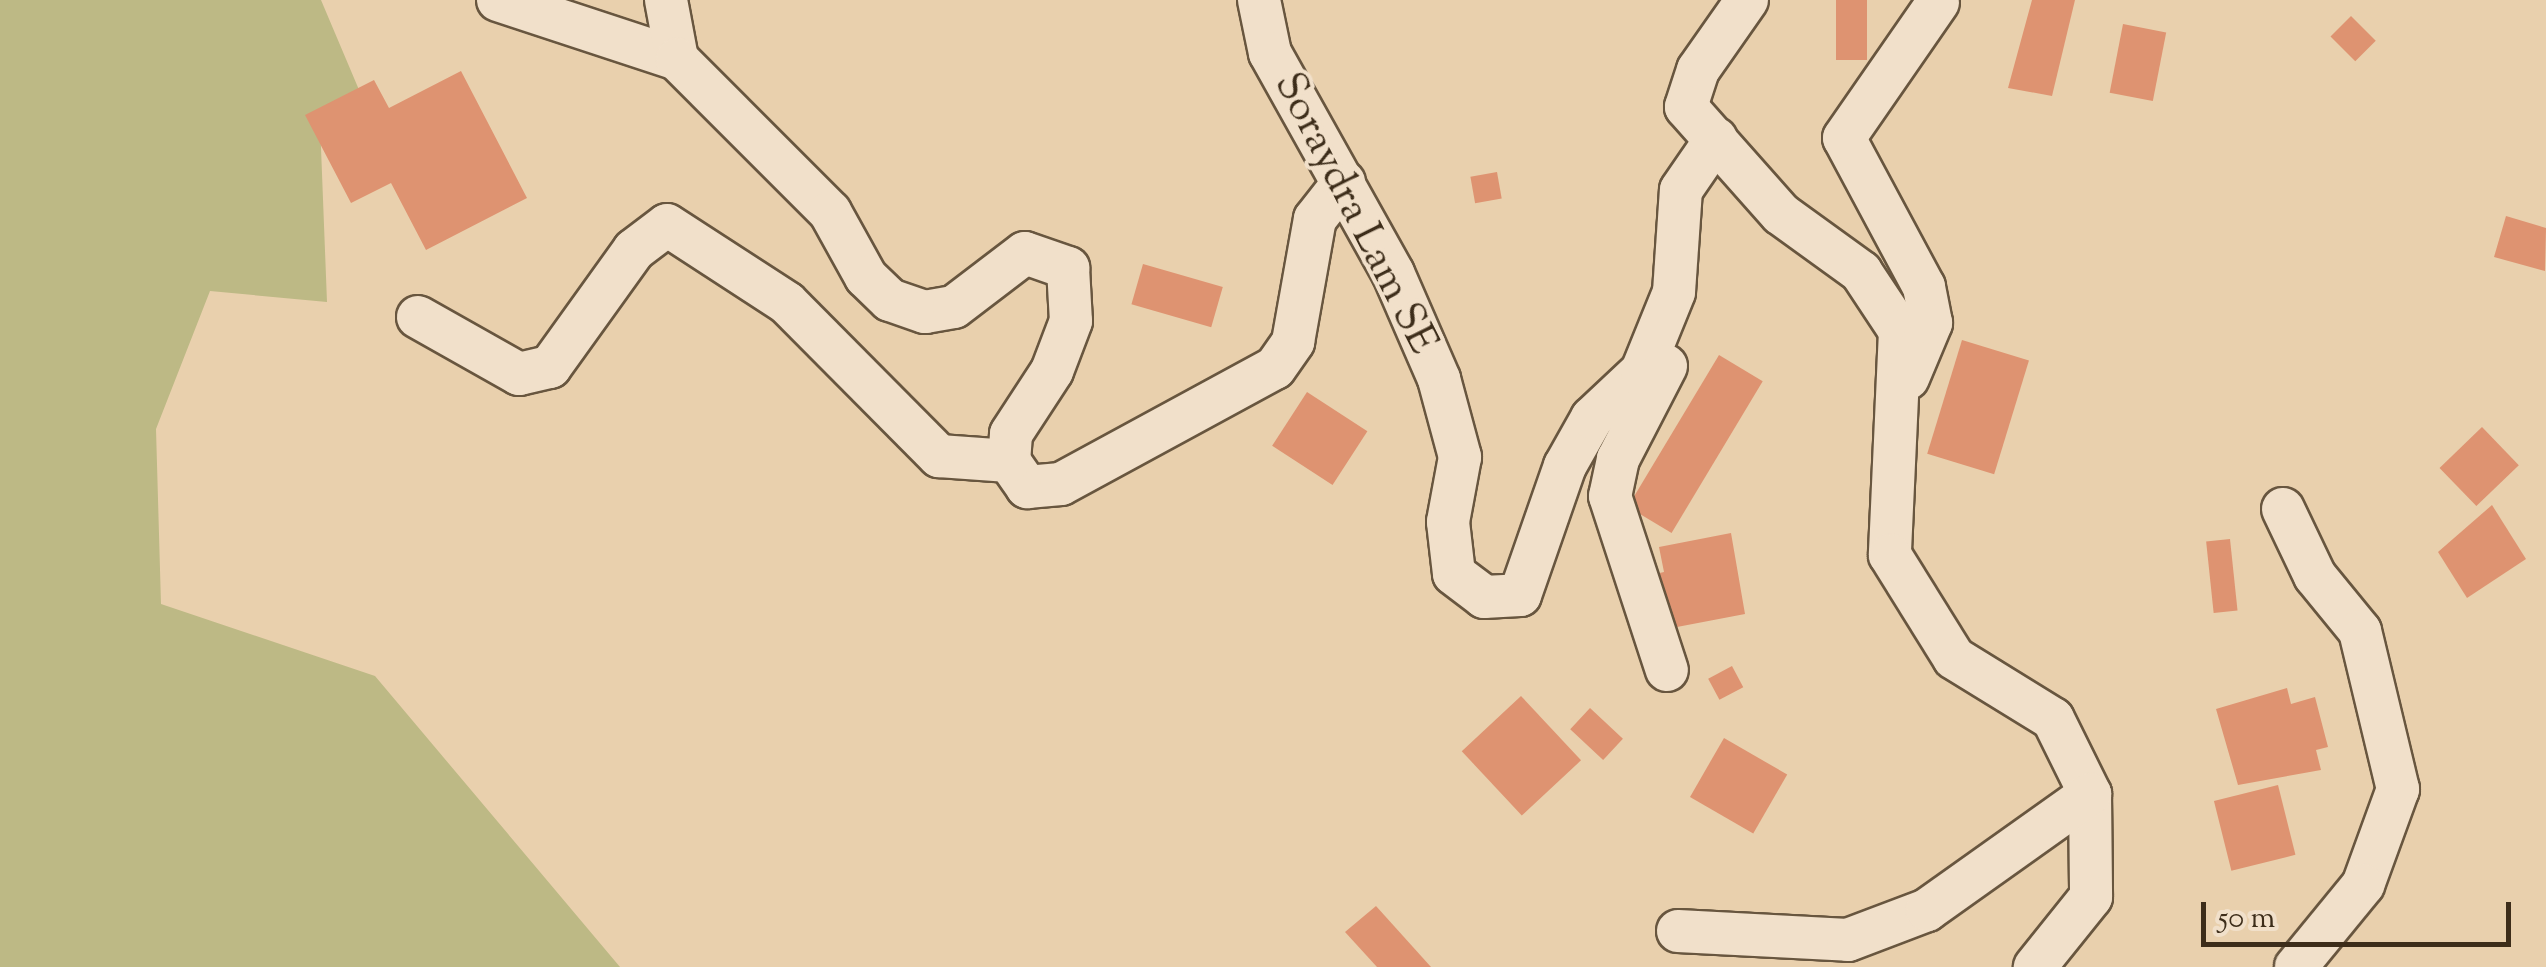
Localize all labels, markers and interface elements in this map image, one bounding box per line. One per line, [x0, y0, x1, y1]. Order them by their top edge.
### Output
street label: Soraydra Lam SE [1261, 65, 1447, 363]
scale bar [2206, 882, 2516, 944]
text: 50 m [2218, 898, 2275, 941]

